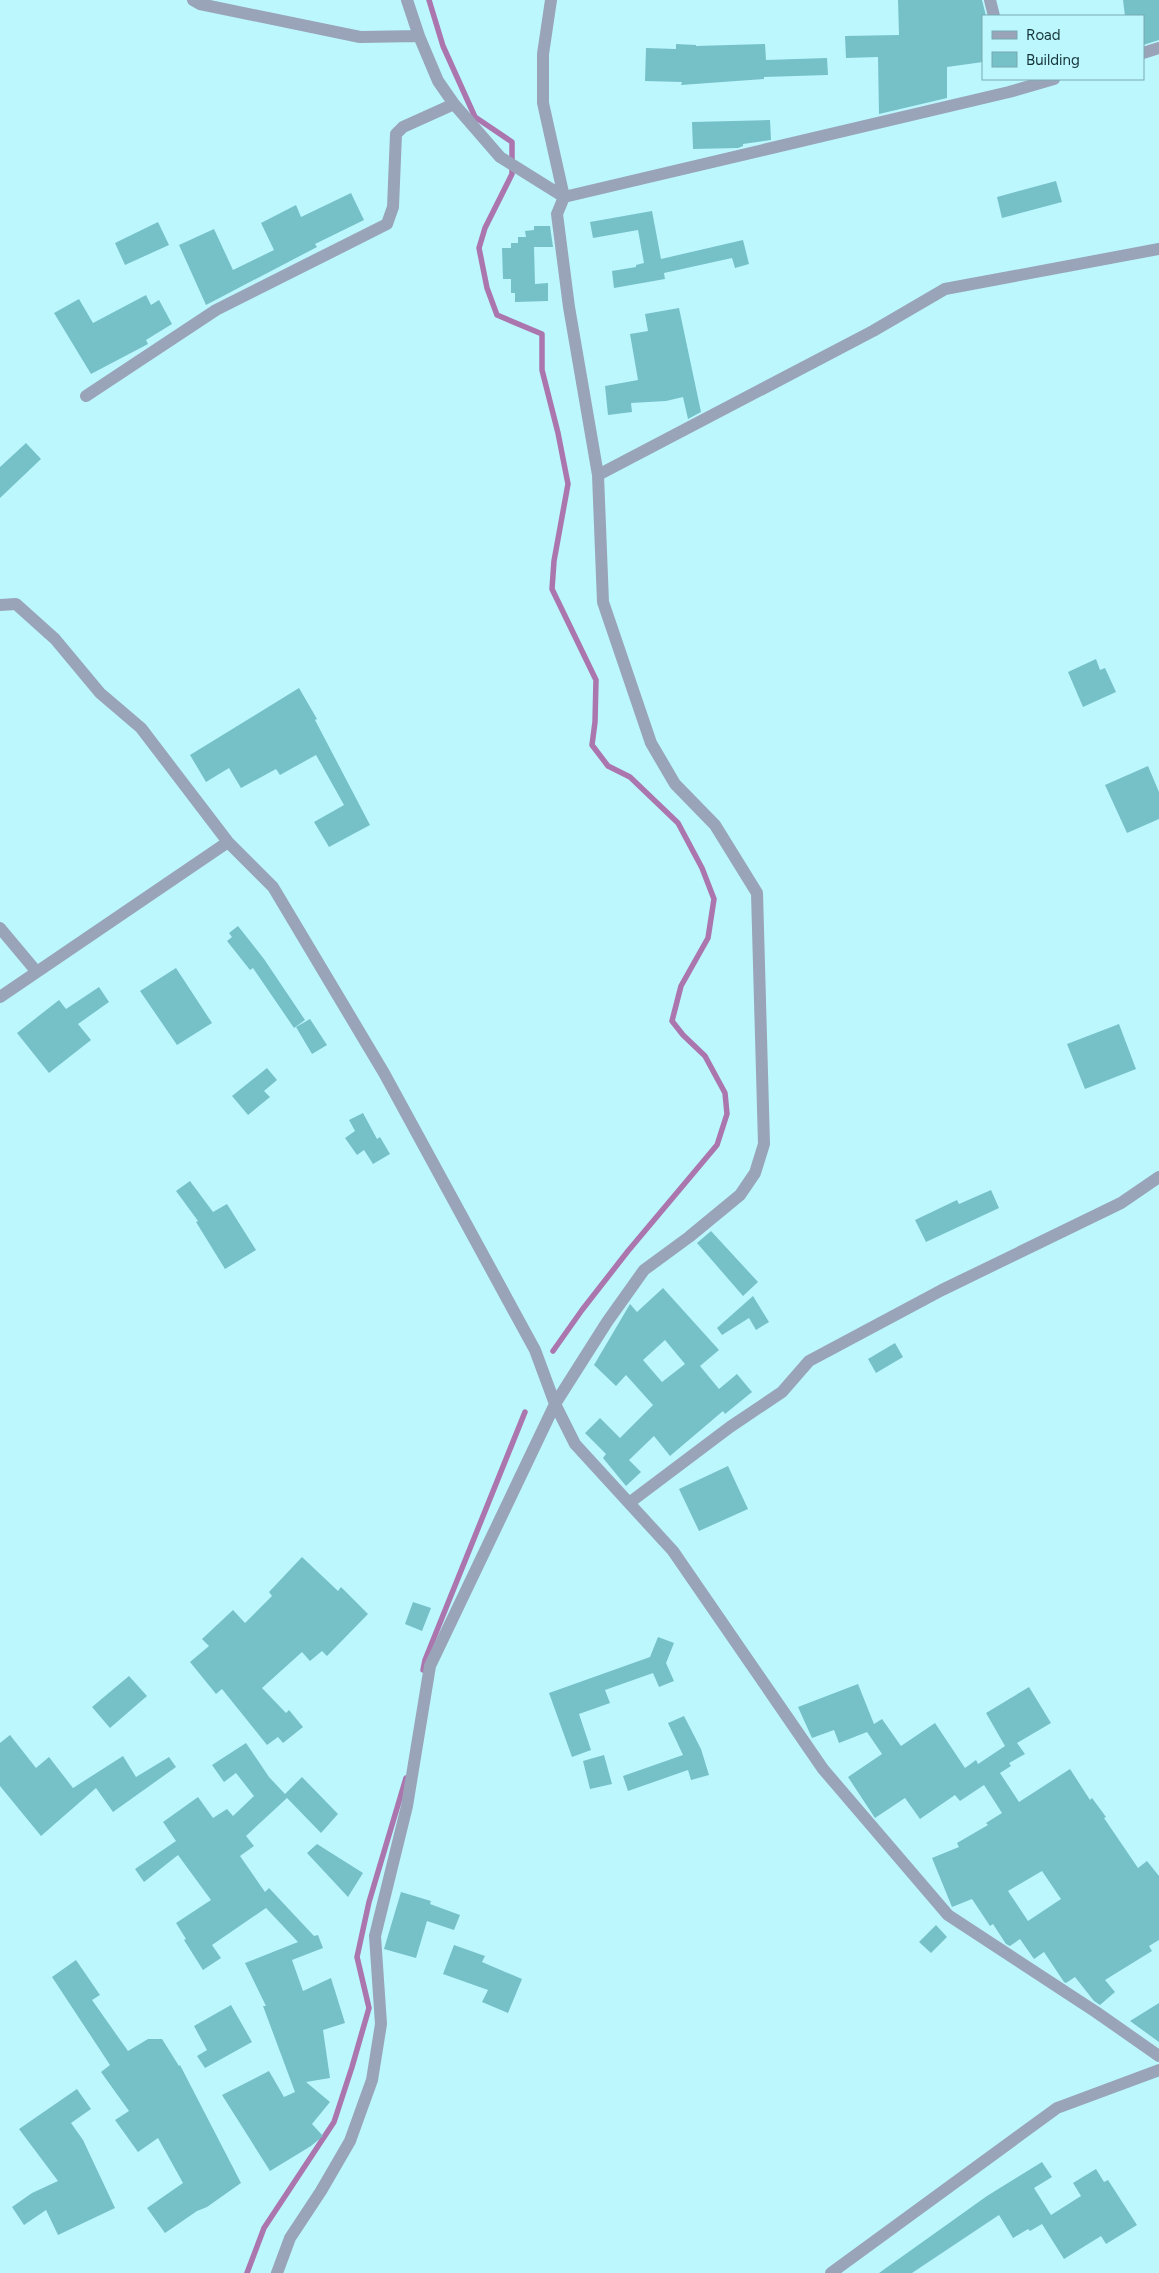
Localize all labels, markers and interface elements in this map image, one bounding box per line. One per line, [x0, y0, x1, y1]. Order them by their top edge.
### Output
legend [982, 15, 1144, 80]
text: Road [1026, 26, 1061, 44]
text: Building [1026, 51, 1080, 69]

